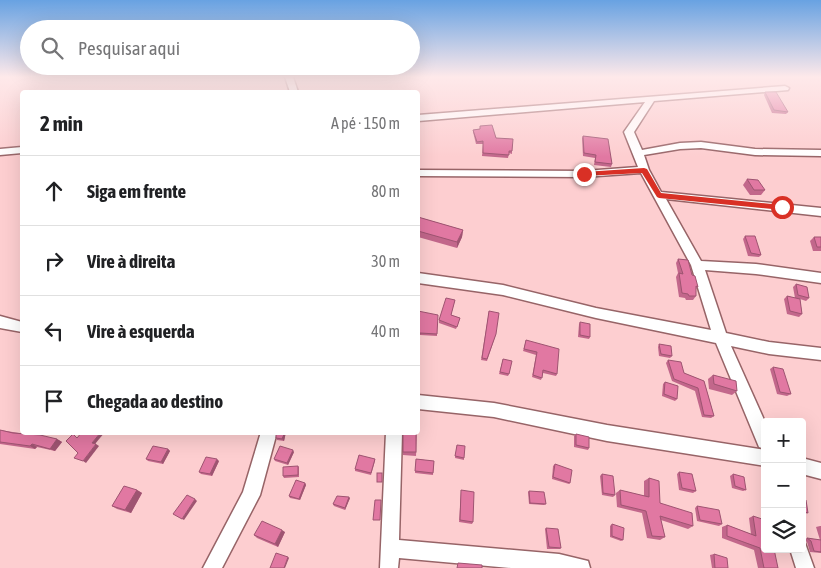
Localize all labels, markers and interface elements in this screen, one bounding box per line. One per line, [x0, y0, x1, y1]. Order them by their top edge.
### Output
search box [20, 20, 420, 75]
icon: search [38, 34, 66, 62]
text: Pesquisar aqui [78, 37, 180, 59]
text: 2 min [40, 111, 83, 135]
text: A pé · 150 m [331, 114, 400, 132]
route end [573, 163, 596, 186]
icon: ahead [40, 177, 68, 205]
text: Siga em frente [87, 180, 186, 202]
text: 80 m [371, 182, 400, 200]
route start [771, 196, 794, 219]
icon: right [40, 247, 68, 275]
text: Vire à direita [87, 250, 175, 272]
text: 30 m [371, 252, 400, 270]
icon: left [40, 317, 68, 345]
text: Vire à esquerda [87, 320, 195, 342]
text: 40 m [371, 322, 400, 340]
icon: arrive [40, 387, 68, 415]
text: Chegada ao destino [87, 390, 223, 412]
map controls [761, 418, 806, 553]
button: + [761, 418, 806, 463]
button: − [761, 463, 806, 508]
button: layers [761, 508, 806, 553]

